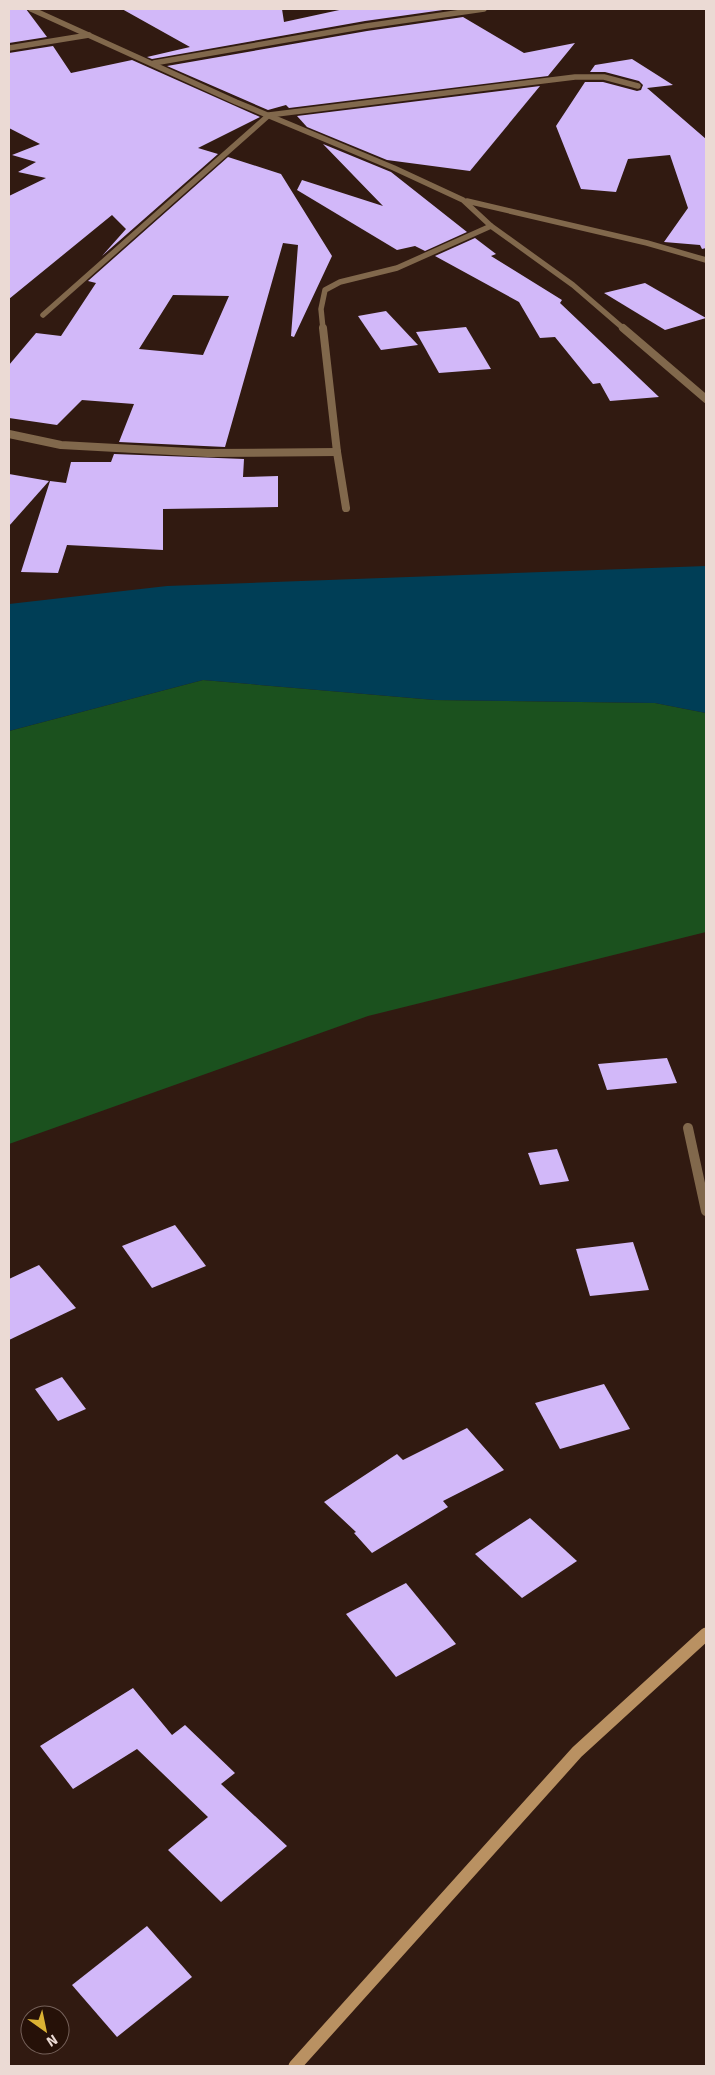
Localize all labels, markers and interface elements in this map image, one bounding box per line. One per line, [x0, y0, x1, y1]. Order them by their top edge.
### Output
north arrow [20, 2005, 70, 2055]
text: N [43, 2031, 61, 2050]

